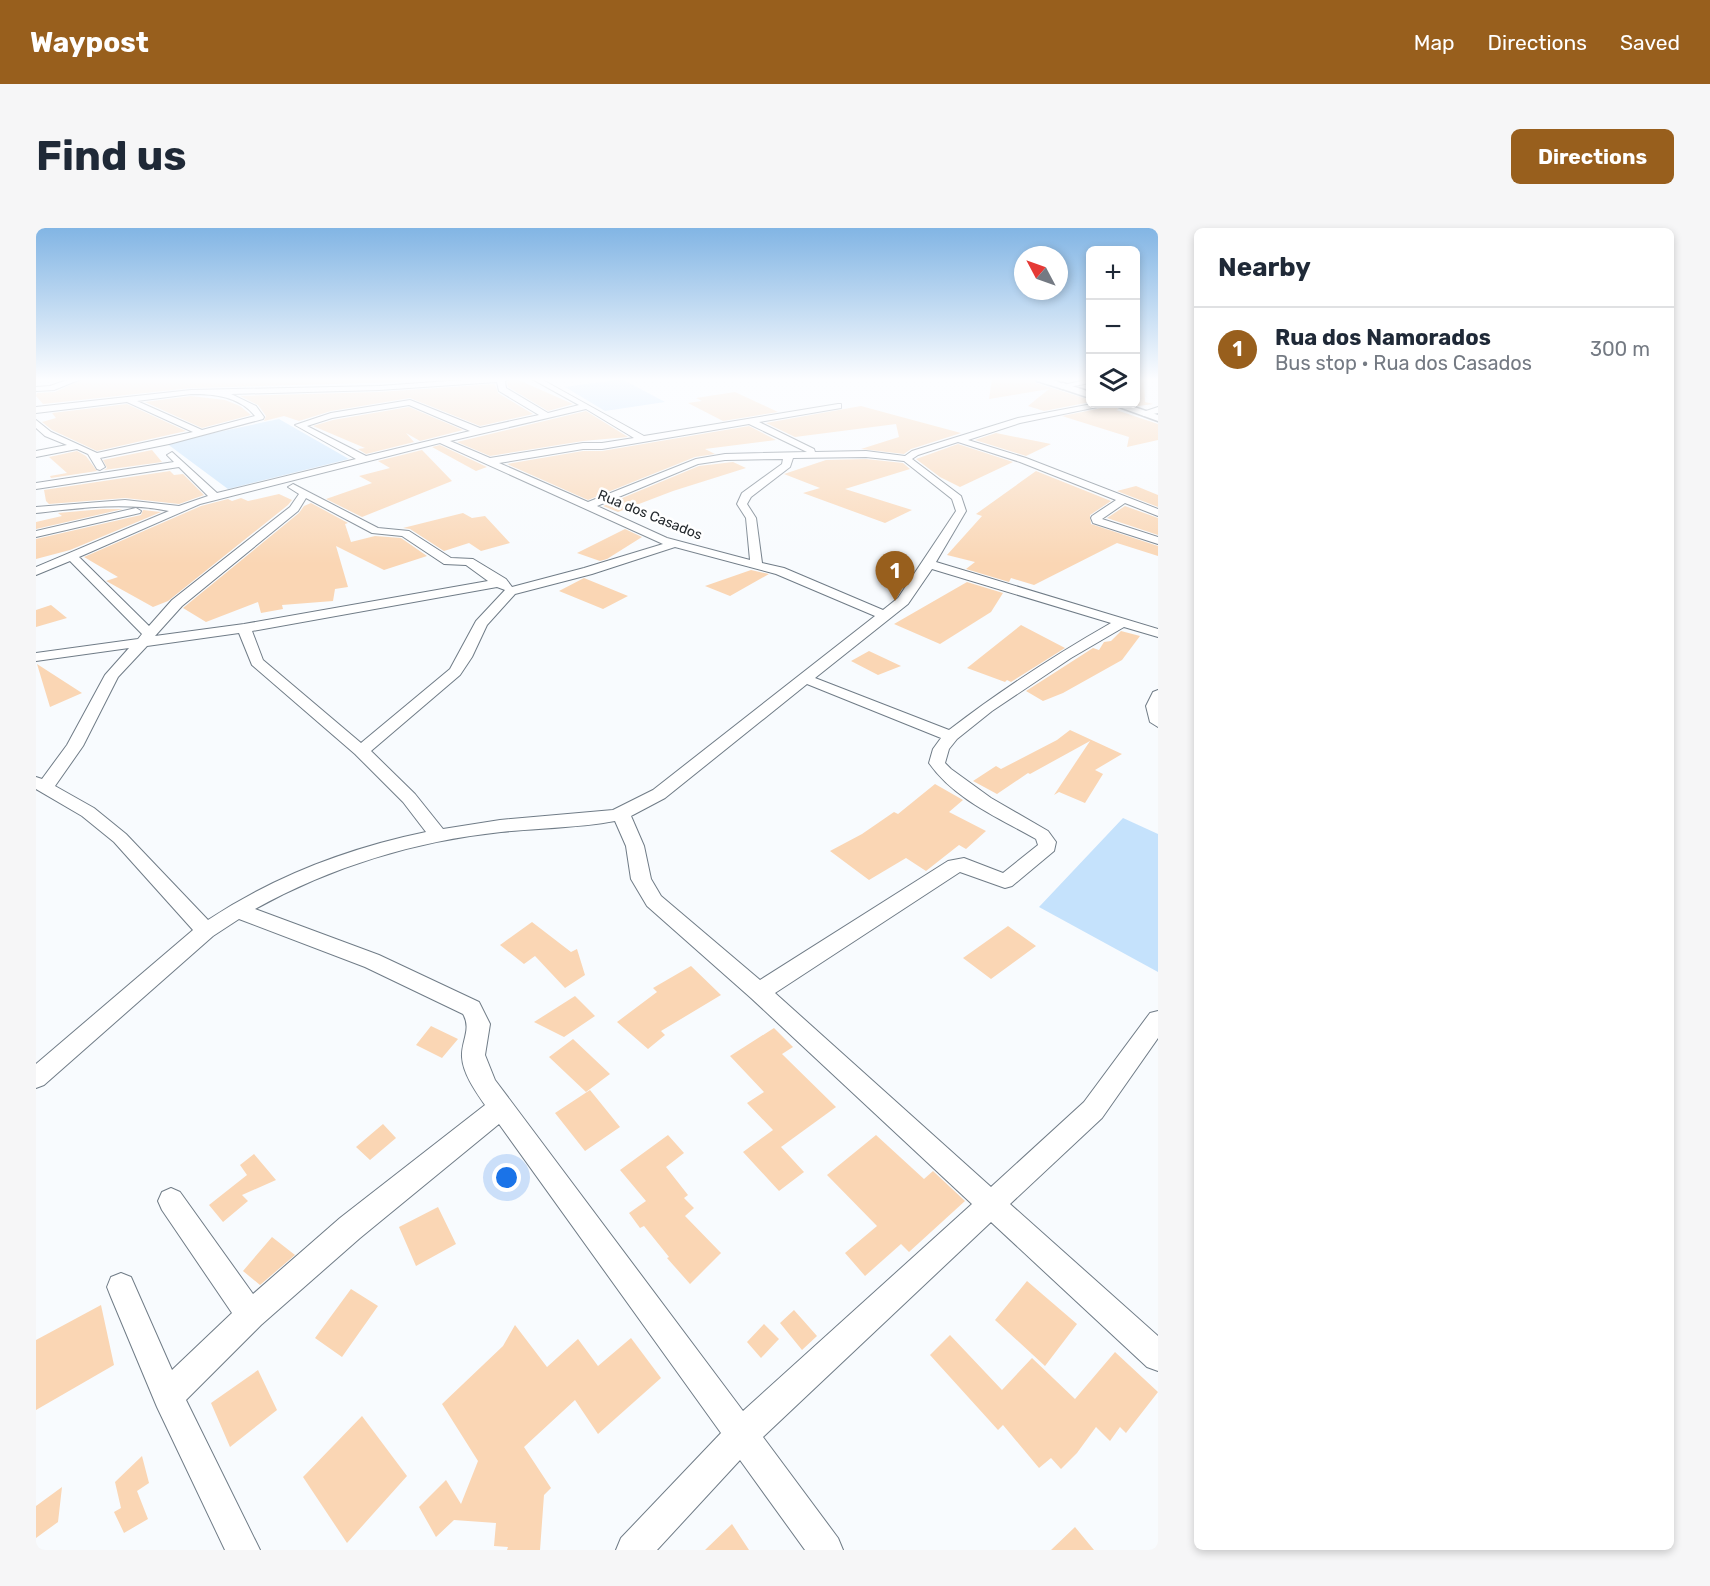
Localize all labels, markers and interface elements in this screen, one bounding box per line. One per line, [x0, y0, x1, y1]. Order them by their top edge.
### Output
text: Waypost [30, 26, 149, 59]
text: Map [1414, 30, 1455, 55]
text: Directions [1488, 30, 1587, 55]
text: Saved [1620, 30, 1680, 55]
button: Directions [1511, 129, 1674, 184]
text: Find us [36, 131, 187, 181]
north arrow [1014, 246, 1068, 300]
map controls [1086, 246, 1140, 408]
button: + [1086, 246, 1140, 300]
text: Nearby [1218, 252, 1311, 283]
button: − [1086, 300, 1140, 354]
text: Rua dos Namorados [1275, 324, 1491, 351]
text: 1 [1233, 337, 1242, 361]
text: 300 m [1590, 337, 1650, 361]
text: Bus stop · Rua dos Casados [1275, 351, 1532, 375]
button: layers [1086, 354, 1140, 408]
street label: Rua dos Casados [595, 486, 705, 544]
pin: 1 [876, 552, 914, 601]
your location [492, 1163, 521, 1192]

